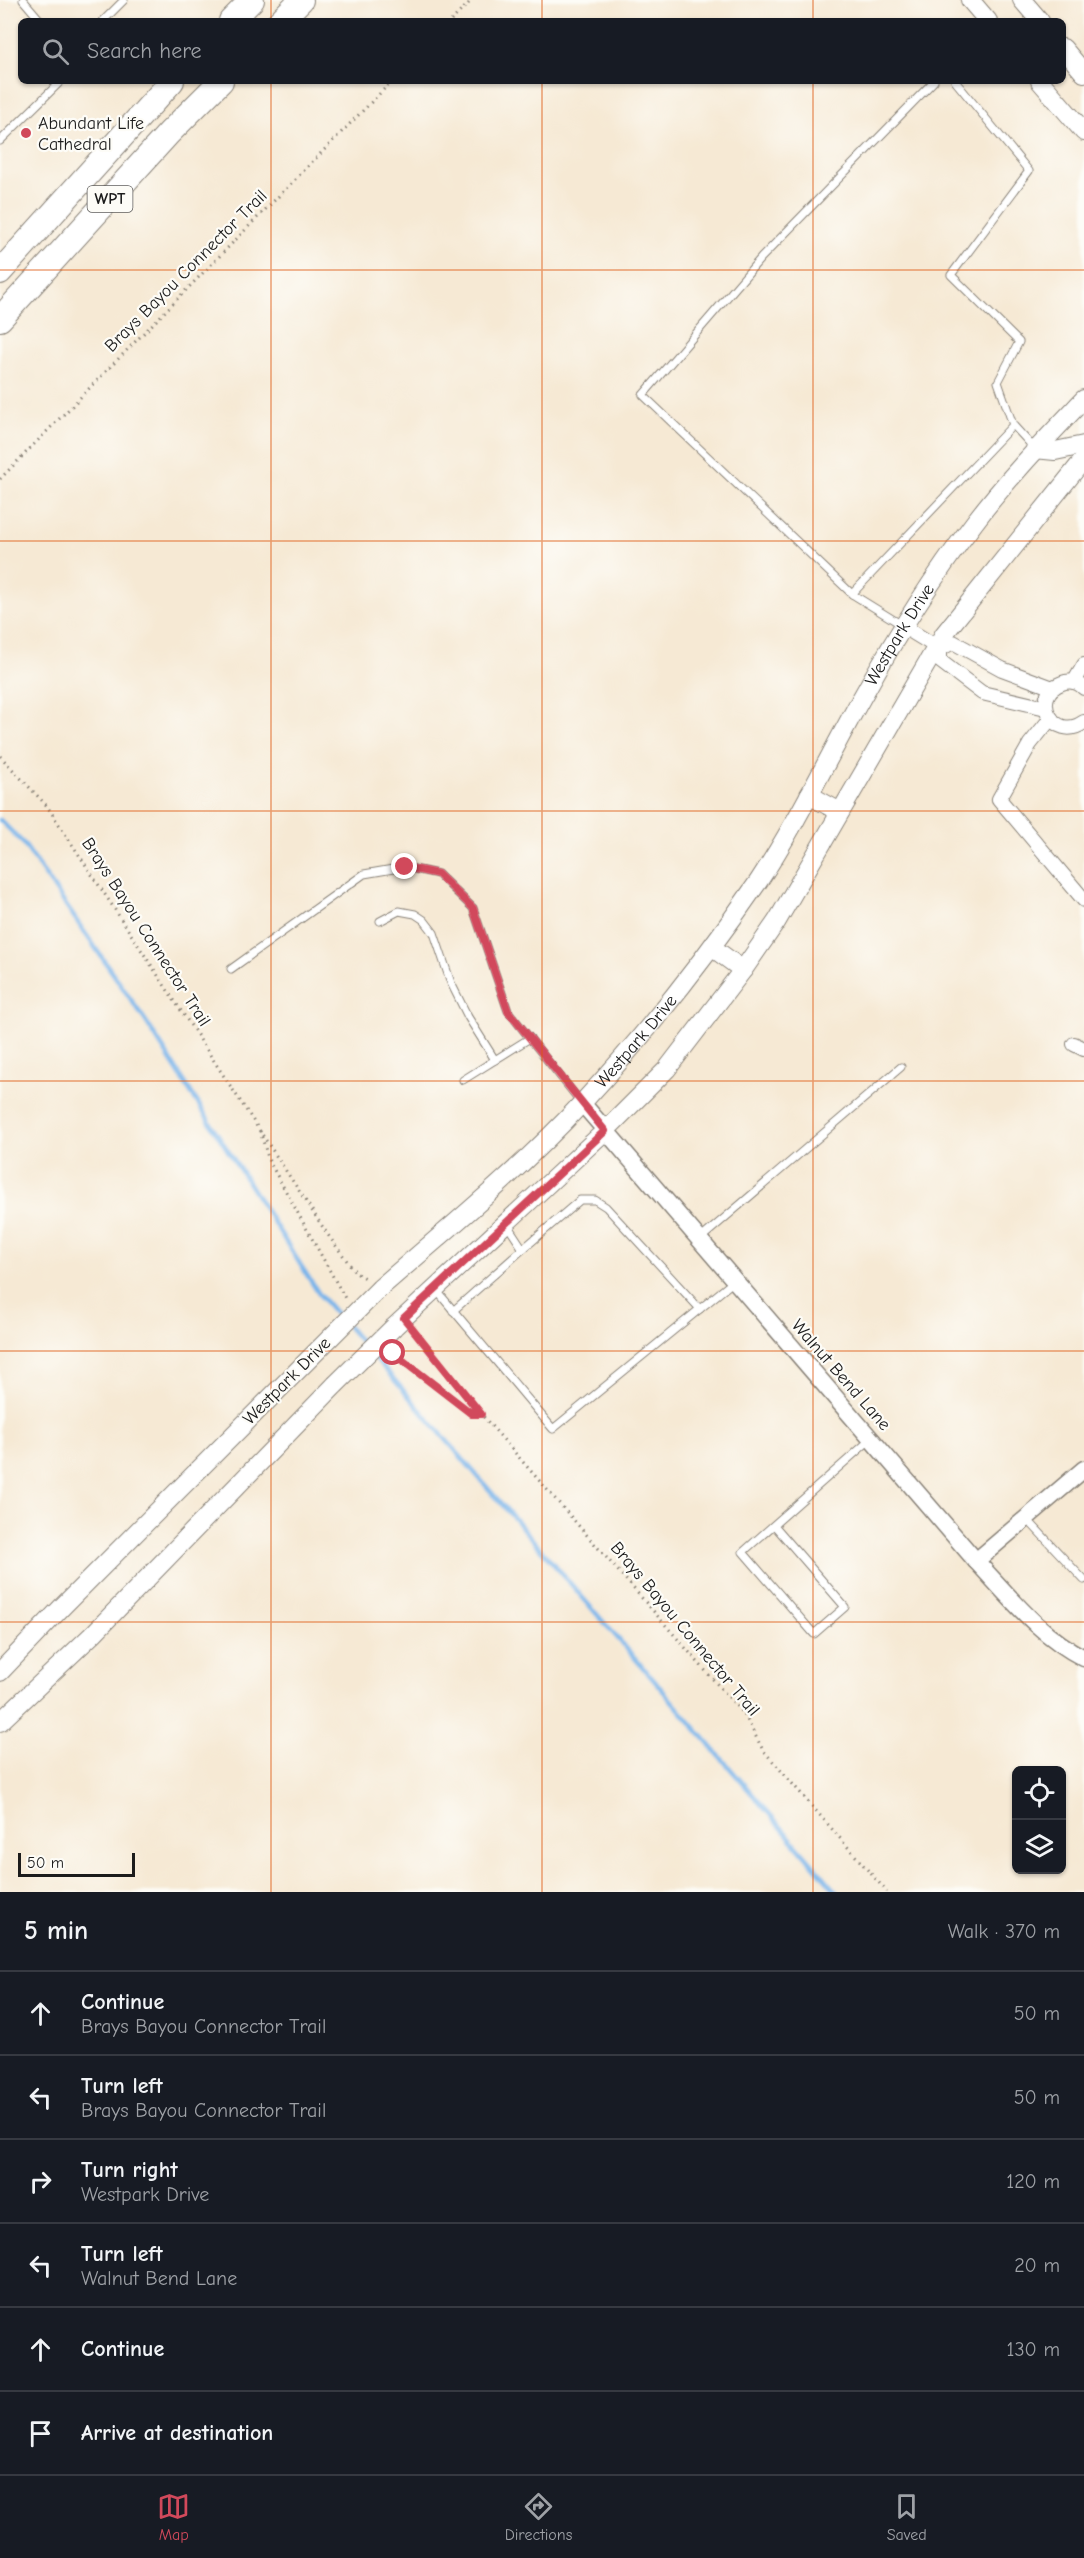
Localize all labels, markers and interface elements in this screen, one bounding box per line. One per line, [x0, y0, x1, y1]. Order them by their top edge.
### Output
search box [18, 18, 1066, 84]
icon: search [39, 35, 72, 68]
text: Search here [87, 38, 202, 64]
place label: Abundant Life Cathedral [38, 113, 144, 155]
marker: Abundant Life Cathedral [19, 126, 33, 140]
road number: WPT [88, 186, 132, 212]
street label: Brays Bayou Connector Trail [101, 186, 271, 356]
street label: Westpark Drive [860, 579, 939, 689]
street label: Brays Bayou Connector Trail [77, 834, 215, 1030]
route end [391, 853, 417, 879]
street label: Westpark Drive [591, 990, 681, 1092]
street label: Walnut Bend Lane [787, 1315, 895, 1435]
street label: Westpark Drive [239, 1333, 335, 1429]
route start [379, 1339, 405, 1365]
street label: Brays Bayou Connector Trail [606, 1538, 764, 1720]
map controls [1012, 1766, 1066, 1874]
button: locate [1012, 1766, 1066, 1820]
button: layers [1012, 1820, 1066, 1874]
scale bar [18, 1850, 135, 1878]
text: 50 m [27, 1854, 64, 1872]
text: 5 min [24, 1916, 88, 1946]
text: Walk · 370 m [948, 1920, 1060, 1943]
text: Continue [81, 1989, 164, 2015]
icon: ahead [24, 1997, 57, 2030]
text: 50 m [1014, 2002, 1060, 2025]
text: Brays Bayou Connector Trail [81, 2015, 326, 2038]
text: Turn left [81, 2073, 163, 2099]
icon: left [24, 2081, 57, 2114]
text: 50 m [1014, 2086, 1060, 2109]
text: Brays Bayou Connector Trail [81, 2099, 326, 2122]
text: Turn right [81, 2157, 178, 2183]
icon: right [24, 2165, 57, 2198]
text: 120 m [1006, 2170, 1060, 2193]
text: Westpark Drive [81, 2183, 209, 2206]
text: Turn left [81, 2241, 163, 2267]
icon: left [24, 2249, 57, 2282]
text: 20 m [1014, 2254, 1060, 2277]
text: Walnut Bend Lane [81, 2267, 237, 2290]
icon: ahead [24, 2333, 57, 2366]
text: Continue [81, 2336, 164, 2362]
text: 130 m [1007, 2338, 1060, 2361]
icon: arrive [24, 2417, 57, 2450]
text: Arrive at destination [81, 2420, 273, 2446]
tab: Map [157, 2490, 190, 2544]
tab: Directions [505, 2490, 572, 2544]
tab: Saved [887, 2490, 927, 2544]

